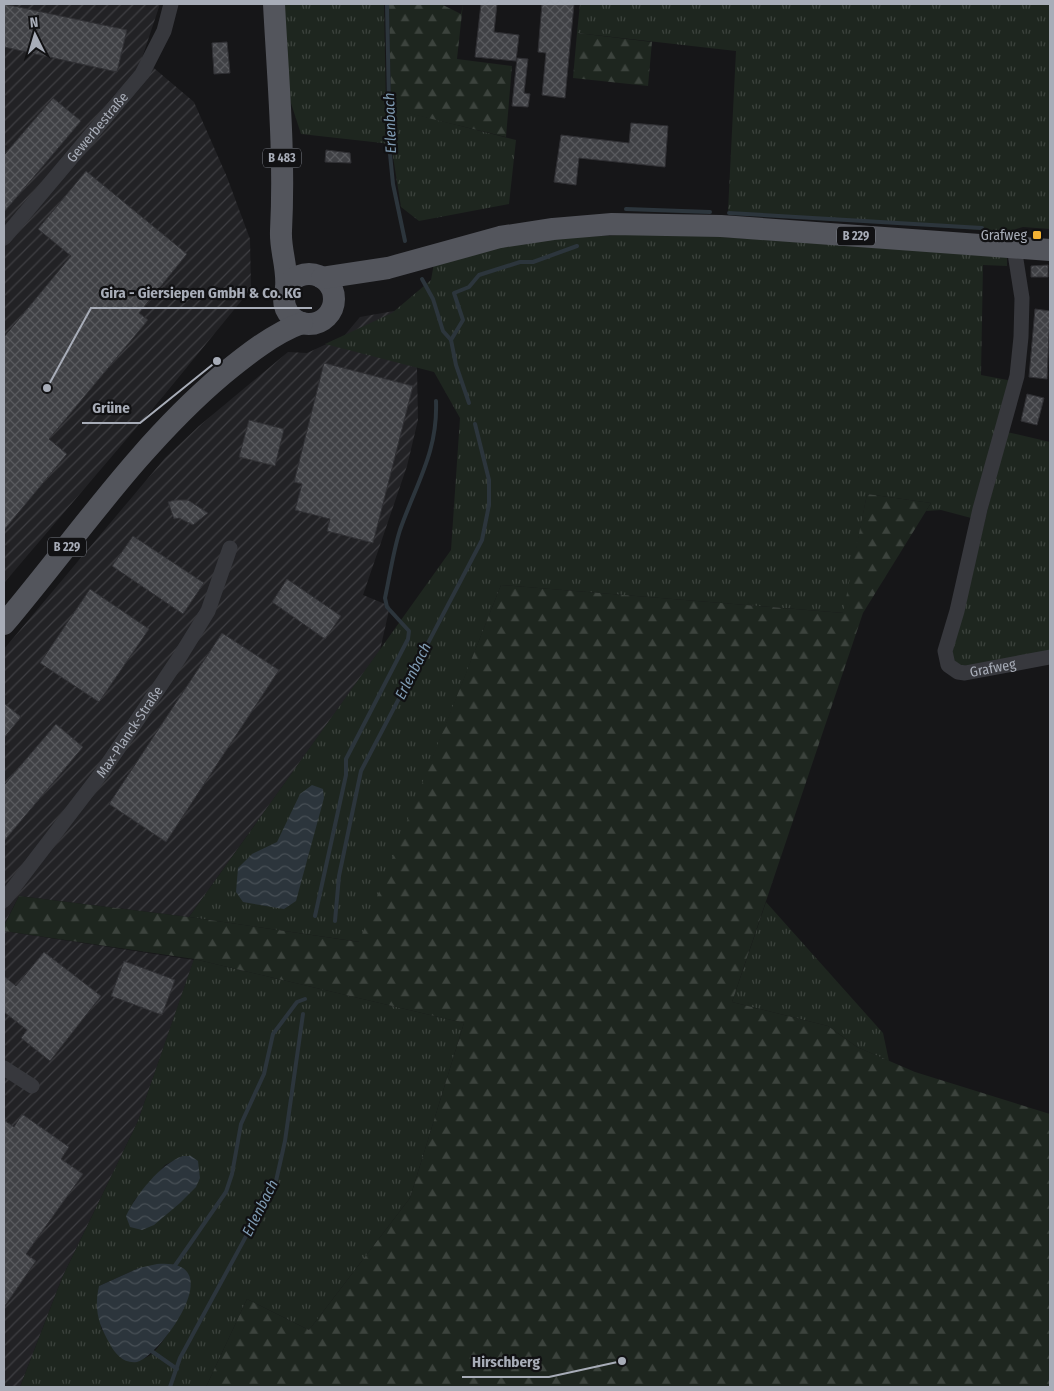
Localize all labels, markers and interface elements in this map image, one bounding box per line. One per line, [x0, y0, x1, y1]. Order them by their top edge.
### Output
north arrow [10, 10, 60, 60]
text: N [29, 14, 39, 31]
street label: Gewerbestraße [63, 88, 132, 166]
water label: Erlenbach [380, 92, 400, 154]
road number: B 483 [263, 148, 301, 168]
road number: B 229 [837, 227, 875, 246]
place label: Grafweg [981, 227, 1027, 244]
marker: Grafweg [1031, 229, 1043, 241]
callout: Gira - Giersiepen GmbH & Co. KG [91, 278, 312, 308]
text: Gira - Giersiepen GmbH & Co. KG [101, 284, 302, 302]
callout: Grüne [82, 393, 140, 423]
text: Grüne [92, 399, 130, 417]
road number: B 229 [48, 538, 86, 556]
water label: Erlenbach [391, 640, 435, 702]
street label: Grafweg [968, 655, 1017, 680]
street label: Max-Planck-Straße [93, 683, 166, 781]
water label: Erlenbach [238, 1177, 282, 1239]
callout: Hirschberg [462, 1347, 549, 1377]
text: Hirschberg [472, 1353, 540, 1371]

